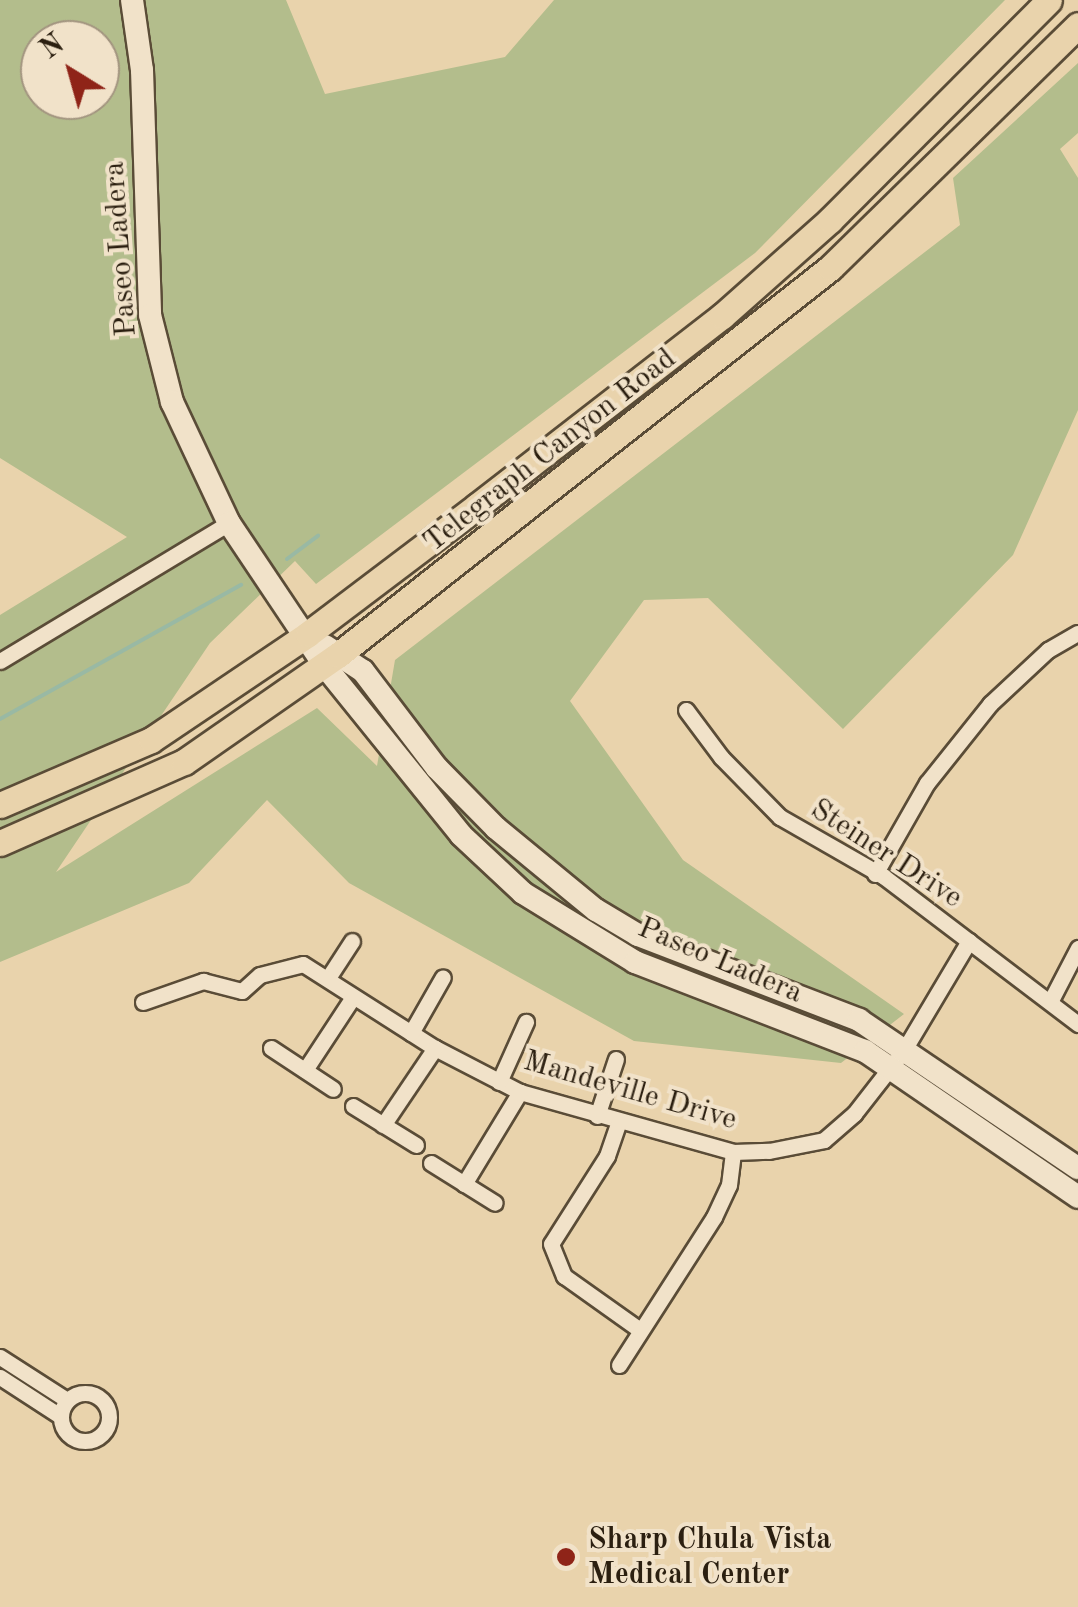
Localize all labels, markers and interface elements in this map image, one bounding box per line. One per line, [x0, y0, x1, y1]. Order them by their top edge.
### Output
north arrow [20, 20, 120, 120]
text: N [36, 30, 70, 65]
street label: Paseo Ladera [97, 160, 145, 338]
street label: Telegraph Canyon Road [417, 341, 683, 561]
street label: Steiner Drive [803, 792, 969, 916]
street label: Paseo Ladera [632, 910, 808, 1012]
street label: Mandeville Drive [519, 1043, 741, 1139]
place label: Sharp Chula Vista Medical Center [588, 1522, 832, 1592]
marker: Sharp Chula Vista Medical Center [553, 1544, 579, 1570]

